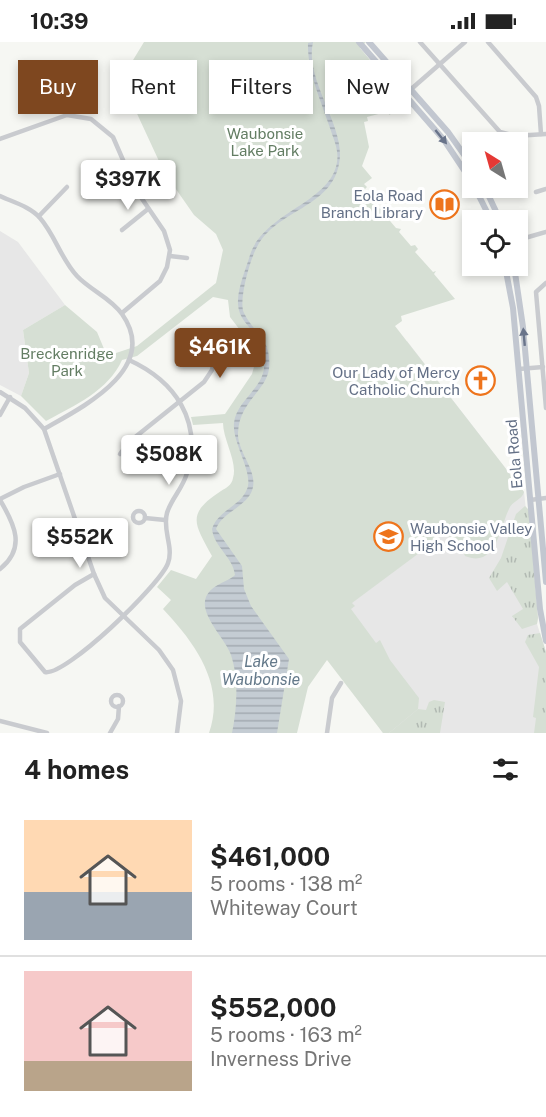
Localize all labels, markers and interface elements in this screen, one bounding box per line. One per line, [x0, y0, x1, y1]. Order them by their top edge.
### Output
text: 10:39 [30, 8, 89, 34]
chip: Buy [18, 60, 98, 114]
chip: Rent [110, 60, 197, 114]
chip: Filters [209, 60, 313, 114]
chip: New [325, 60, 411, 114]
park label: Waubonsie Lake Park [227, 125, 303, 159]
one-way arrow [434, 129, 447, 144]
north arrow [462, 132, 528, 198]
map controls [462, 132, 528, 276]
pin: $397K [86, 160, 170, 211]
text: $397K [95, 167, 161, 191]
place label: Eola Road Branch Library [321, 187, 423, 221]
library icon: Eola Road Branch Library [428, 188, 460, 220]
button: locate [462, 210, 528, 276]
one-way arrow [519, 327, 529, 346]
pin: $461K [178, 328, 262, 379]
text: $461K [189, 335, 251, 359]
park label: Breckenridge Park [20, 345, 114, 379]
place label: Our Lady of Mercy Catholic Church [332, 364, 460, 398]
church icon: Our Lady of Mercy Catholic Church [465, 365, 497, 397]
street label: Eola Road [502, 419, 526, 489]
pin: $508K [127, 435, 211, 486]
text: $508K [135, 442, 203, 466]
pin: $552K [38, 518, 122, 569]
place label: Waubonsie Valley High School [410, 520, 532, 554]
school or university icon: Waubonsie Valley High School [373, 521, 405, 553]
text: $552K [46, 525, 114, 549]
water label: Lake Waubonsie [222, 652, 301, 689]
icon: filters [489, 753, 522, 786]
text: 4 homes [24, 754, 129, 785]
text: $461,000 [210, 841, 330, 872]
icon: home [72, 844, 144, 916]
text: 5 rooms · 138 m² [210, 872, 362, 896]
text: Whiteway Court [210, 896, 358, 920]
text: $552,000 [210, 992, 337, 1023]
icon: home [72, 995, 144, 1067]
text: 5 rooms · 163 m² [210, 1023, 362, 1047]
text: Inverness Drive [210, 1047, 352, 1071]

